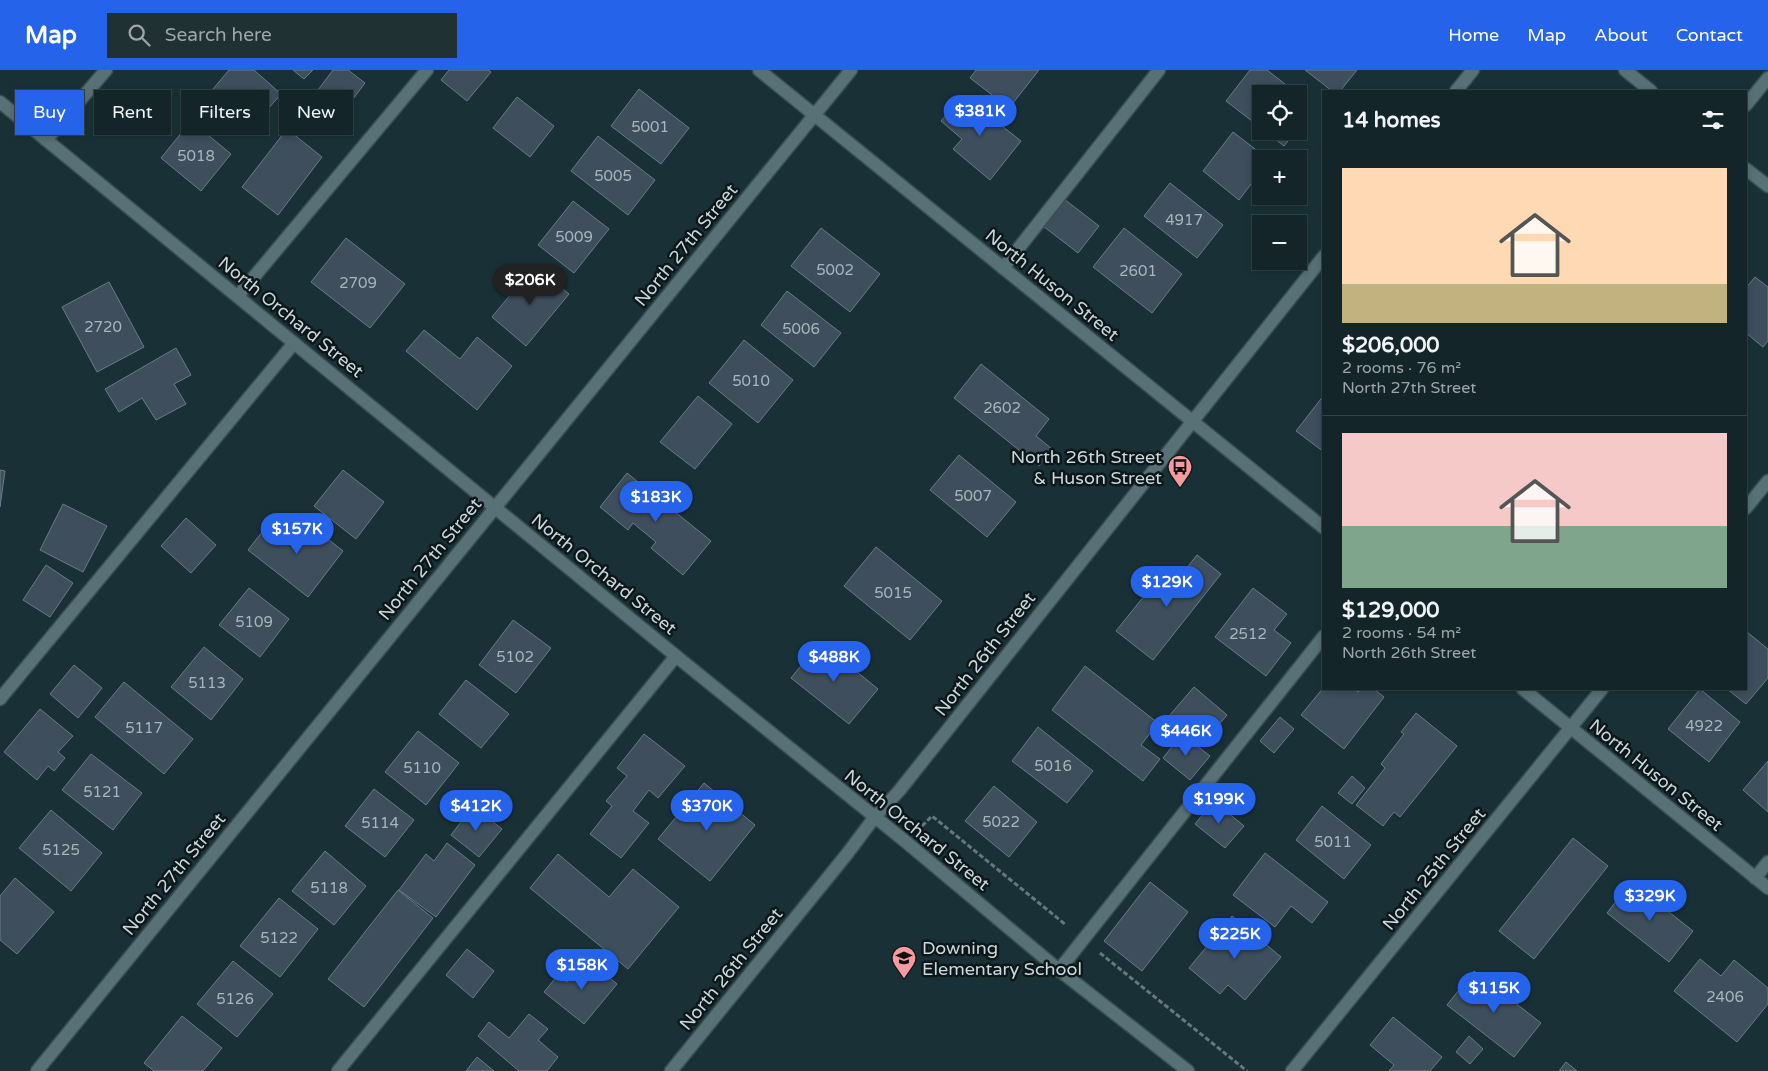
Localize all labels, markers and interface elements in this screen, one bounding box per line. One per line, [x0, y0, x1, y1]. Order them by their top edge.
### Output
search box [107, 13, 457, 58]
text: Map [25, 21, 77, 50]
icon: search [125, 21, 153, 49]
text: Search here [165, 24, 272, 46]
text: Home [1448, 24, 1499, 46]
text: Map [1527, 24, 1566, 46]
text: About [1594, 24, 1648, 46]
text: Contact [1676, 24, 1743, 46]
map controls [1252, 85, 1307, 270]
button: locate [1252, 85, 1307, 140]
chip: Buy [15, 90, 84, 135]
chip: Rent [94, 90, 171, 135]
chip: Filters [181, 90, 269, 135]
chip: New [279, 90, 353, 135]
pin: $381K [945, 94, 1015, 137]
text: $381K [955, 101, 1005, 121]
icon: filters [1699, 106, 1727, 134]
text: 14 homes [1342, 108, 1441, 133]
house number: 5001 [631, 118, 669, 136]
house number: 5018 [177, 147, 215, 165]
button: + [1252, 150, 1307, 205]
house number: 5005 [594, 167, 632, 185]
street label: North 27th Street [630, 179, 742, 311]
icon: home [1490, 200, 1580, 290]
house number: 4917 [1165, 211, 1203, 229]
button: − [1252, 215, 1307, 270]
street label: North Huson Street [981, 224, 1123, 346]
house number: 5009 [555, 228, 593, 246]
street label: North Orchard Street [214, 252, 368, 382]
house number: 5002 [816, 261, 854, 279]
house number: 2601 [1119, 262, 1157, 280]
pin: $206K [495, 264, 565, 306]
text: $206K [505, 270, 555, 290]
house number: 2709 [339, 274, 377, 292]
house number: 2720 [84, 318, 122, 336]
house number: 5006 [782, 320, 820, 338]
text: $206,000 [1342, 333, 1440, 358]
text: 2 rooms · 76 m² [1342, 358, 1461, 378]
house number: 5010 [732, 372, 770, 390]
text: North 27th Street [1342, 378, 1476, 398]
house number: 2602 [983, 399, 1021, 417]
place label: North 26th Street & Huson Street [1011, 446, 1162, 489]
bus stop icon: North 26th Street & Huson Street [1167, 454, 1193, 488]
icon: home [1490, 466, 1580, 556]
pin: $183K [621, 480, 691, 523]
text: $183K [631, 487, 681, 507]
house number: 5007 [954, 487, 992, 505]
street label: North 27th Street [374, 493, 486, 625]
street label: North Orchard Street [527, 509, 681, 639]
pin: $157K [262, 512, 332, 555]
text: $157K [272, 519, 322, 539]
pin: $129K [1132, 566, 1202, 608]
text: $129K [1142, 572, 1192, 592]
house number: 5015 [874, 584, 912, 602]
street label: North 26th Street [930, 588, 1040, 720]
text: $129,000 [1342, 598, 1440, 623]
house number: 5109 [235, 613, 273, 631]
text: 2 rooms · 54 m² [1342, 623, 1461, 643]
house number: 2512 [1229, 625, 1267, 643]
pin: $488K [799, 640, 869, 683]
text: North 26th Street [1342, 643, 1476, 663]
text: $488K [809, 647, 859, 667]
house number: 5102 [496, 648, 534, 666]
house number: 5113 [188, 674, 226, 692]
pin: $446K [1151, 714, 1221, 757]
street label: North Huson Street [1585, 714, 1727, 836]
house number: 4922 [1685, 717, 1723, 735]
house number: 5117 [125, 719, 163, 737]
text: $446K [1161, 721, 1211, 741]
house number: 5016 [1034, 757, 1072, 775]
house number: 5110 [403, 759, 441, 777]
street label: North Orchard Street [840, 765, 994, 895]
pin: $199K [1184, 782, 1254, 825]
house number: 5121 [83, 783, 121, 801]
text: $199K [1194, 789, 1244, 809]
pin: $412K [441, 790, 511, 832]
pin: $370K [672, 790, 742, 832]
text: $412K [451, 796, 501, 816]
text: $370K [682, 796, 732, 816]
street label: North 25th Street [1378, 803, 1490, 935]
street label: North 27th Street [118, 808, 230, 940]
house number: 5022 [982, 813, 1020, 831]
house number: 5114 [361, 814, 399, 832]
house number: 5011 [1314, 833, 1352, 851]
house number: 5125 [42, 841, 80, 859]
house number: 5118 [310, 879, 348, 897]
pin: $329K [1615, 880, 1685, 922]
text: $329K [1625, 886, 1675, 906]
street label: North 26th Street [675, 903, 787, 1035]
pin: $225K [1200, 918, 1270, 960]
text: $225K [1210, 924, 1260, 944]
house number: 5122 [260, 929, 298, 947]
place label: Downing Elementary School [922, 937, 1082, 980]
school or university icon: Downing Elementary School [891, 945, 917, 979]
pin: $158K [547, 948, 617, 991]
text: $158K [557, 955, 607, 975]
pin: $115K [1459, 972, 1529, 1014]
text: $115K [1469, 978, 1519, 998]
house number: 2406 [1706, 988, 1744, 1006]
house number: 5126 [216, 990, 254, 1008]

